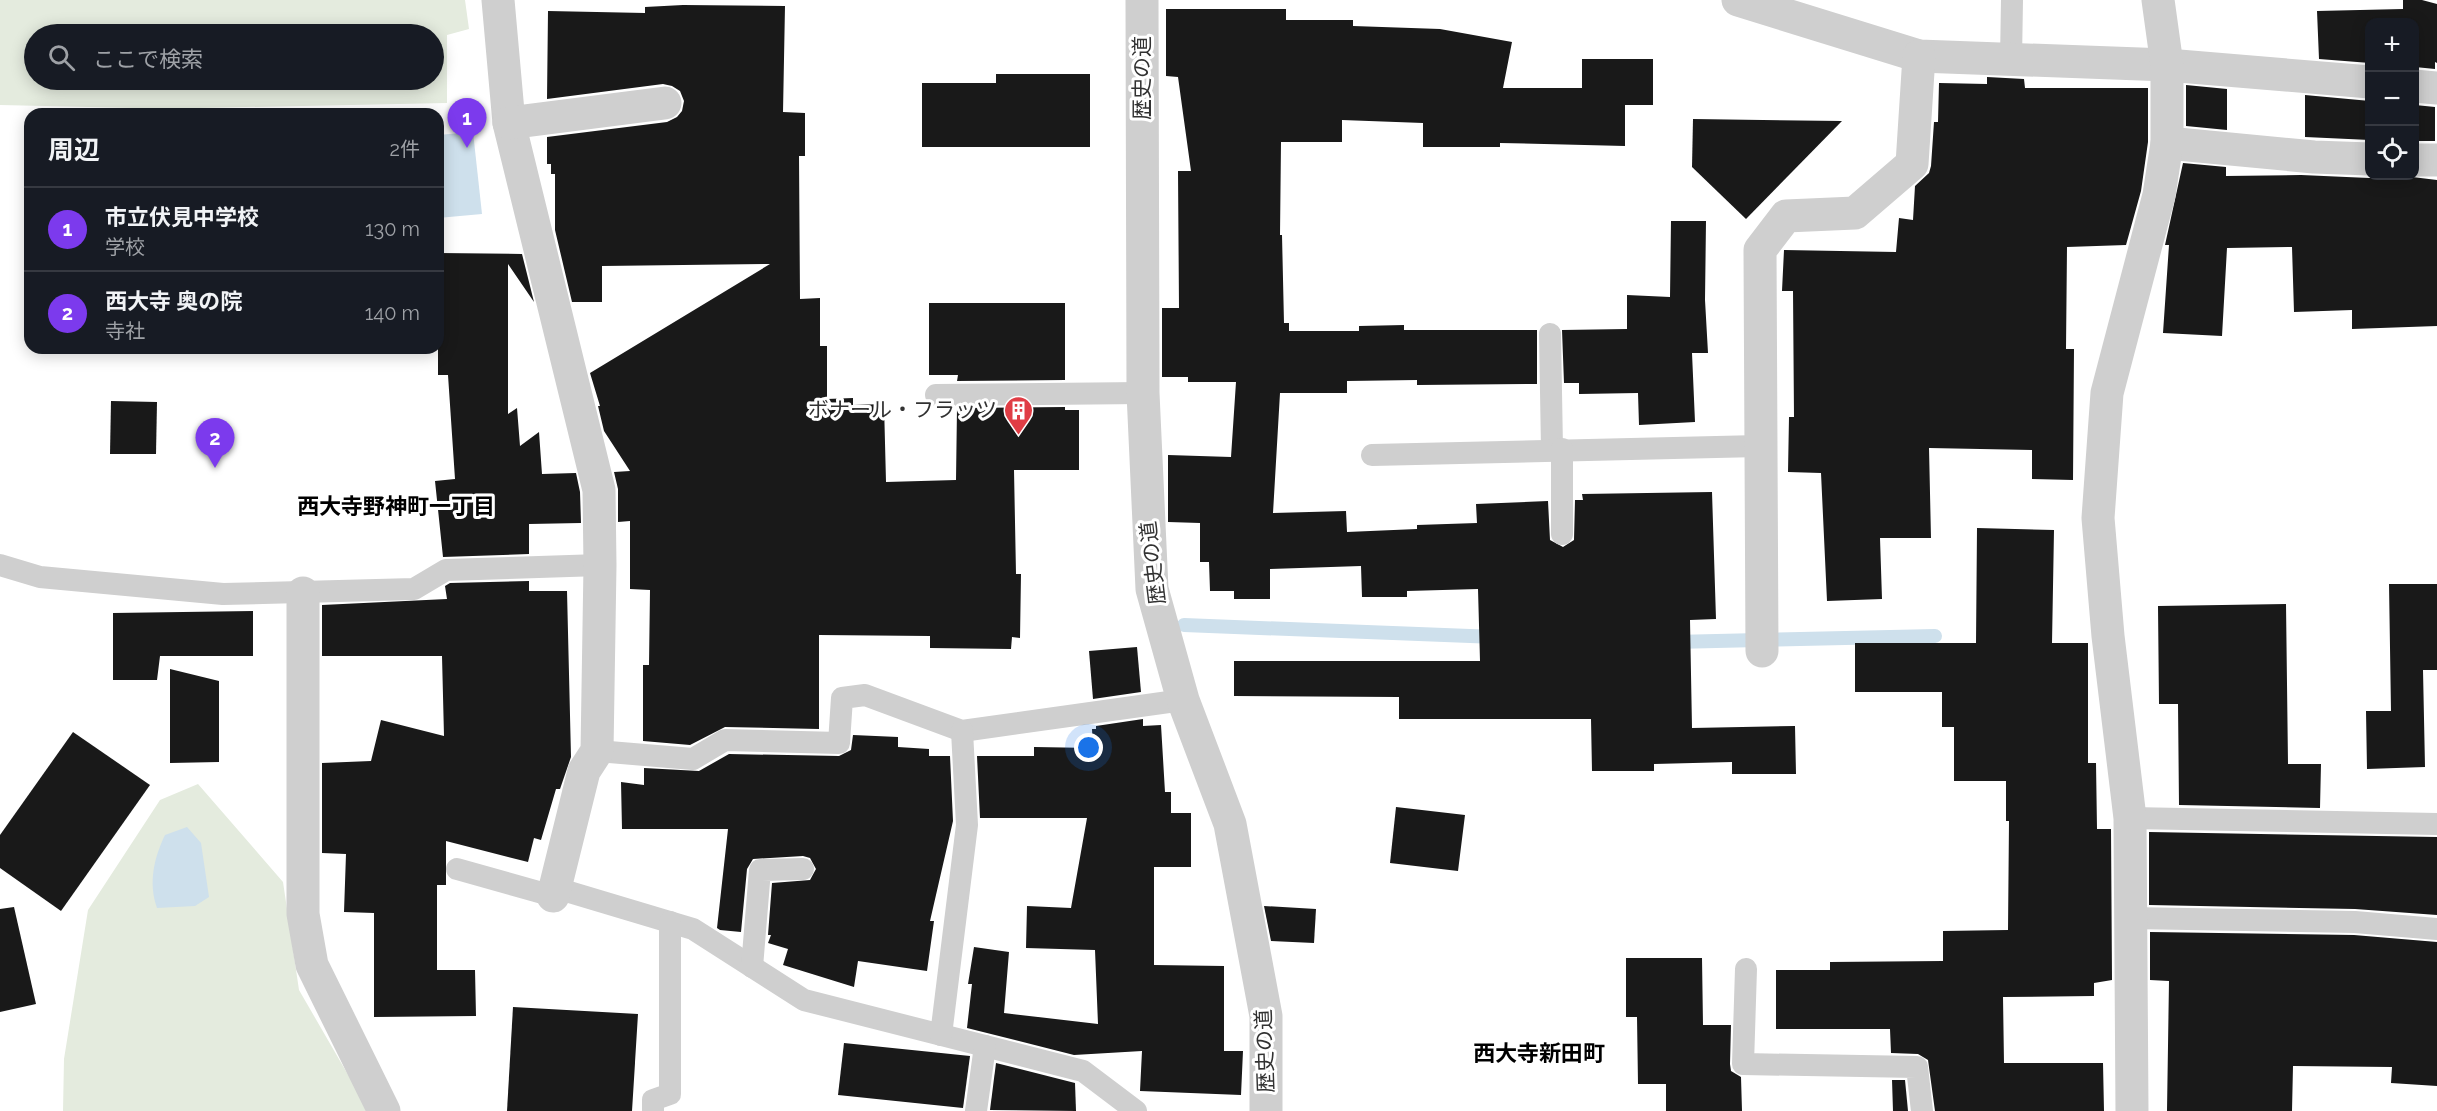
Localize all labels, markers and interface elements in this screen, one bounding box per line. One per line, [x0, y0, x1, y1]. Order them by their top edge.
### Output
map controls [2365, 18, 2419, 180]
button: + [2365, 18, 2419, 72]
search box [24, 24, 444, 90]
street label: 歴史の道 [1129, 36, 1154, 120]
icon: search [45, 41, 78, 74]
text: ここで検索 [93, 46, 203, 72]
button: − [2365, 72, 2419, 126]
pin: 1 [448, 98, 486, 148]
button: locate [2365, 126, 2419, 180]
text: 周辺 [48, 135, 100, 165]
text: 2件 [390, 137, 420, 161]
text: 市立伏見中学校 [105, 204, 259, 230]
text: 1 [63, 217, 72, 241]
text: 130 m [365, 217, 420, 241]
text: 学校 [105, 235, 145, 259]
text: 西大寺 奥の院 [105, 288, 242, 314]
text: 2 [62, 301, 73, 325]
text: 140 m [365, 301, 420, 325]
text: 寺社 [105, 319, 145, 343]
building icon: ボナール・フラッツ [1002, 394, 1034, 436]
place label: ボナール・フラッツ [808, 397, 997, 422]
pin: 2 [196, 418, 234, 468]
district label: 西大寺野神町一丁目 [297, 493, 495, 519]
street label: 歴史の道 [1135, 520, 1170, 606]
your location [1074, 733, 1103, 762]
street label: 歴史の道 [1251, 1009, 1278, 1093]
district label: 西大寺新田町 [1473, 1040, 1605, 1066]

